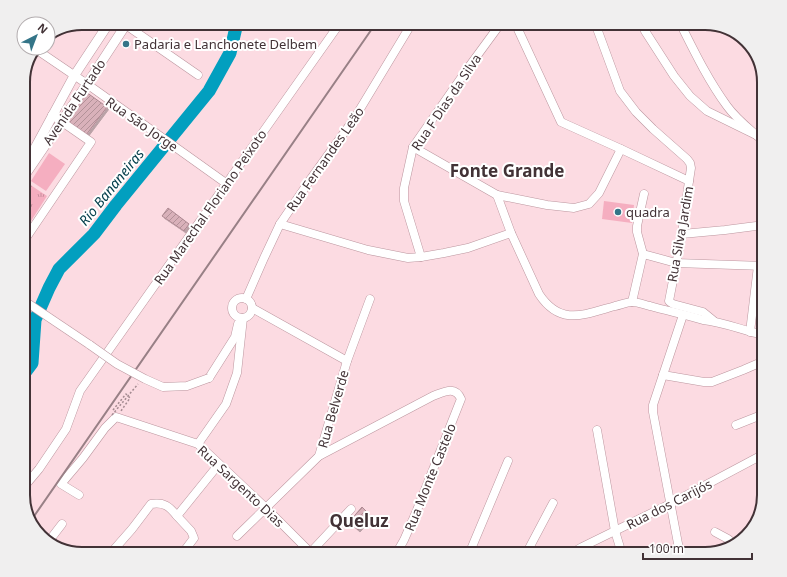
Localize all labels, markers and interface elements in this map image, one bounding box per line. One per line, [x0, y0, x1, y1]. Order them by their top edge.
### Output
north arrow [16, 16, 56, 56]
text: N [35, 20, 51, 37]
place label: Padaria e Lanchonete Delbem [134, 35, 317, 53]
marker: Padaria e Lanchonete Delbem [121, 39, 131, 49]
street label: Rua F Dias da Silva [407, 50, 485, 154]
street label: Avenida Furtado [38, 55, 110, 149]
street label: Rua São Jorge [102, 92, 182, 156]
street label: Rua Fernandes Leão [282, 103, 368, 215]
street label: Rua Marechal Floriano Peixoto [149, 126, 271, 288]
water label: Rio Bananeiras [74, 145, 148, 229]
district label: Fonte Grande [450, 159, 564, 182]
street label: Rua Silva Jardim [663, 184, 697, 284]
place label: quadra [626, 203, 670, 221]
marker: quadra [613, 207, 623, 217]
street label: Rua Belverde [313, 368, 353, 450]
street label: Rua Monte Castelo [400, 420, 460, 534]
street label: Rua Sargento Dias [194, 441, 288, 531]
street label: Rua dos Carijós [623, 475, 715, 533]
district label: Queluz [329, 509, 389, 532]
scale bar [643, 535, 752, 561]
text: 100 m [649, 540, 684, 557]

